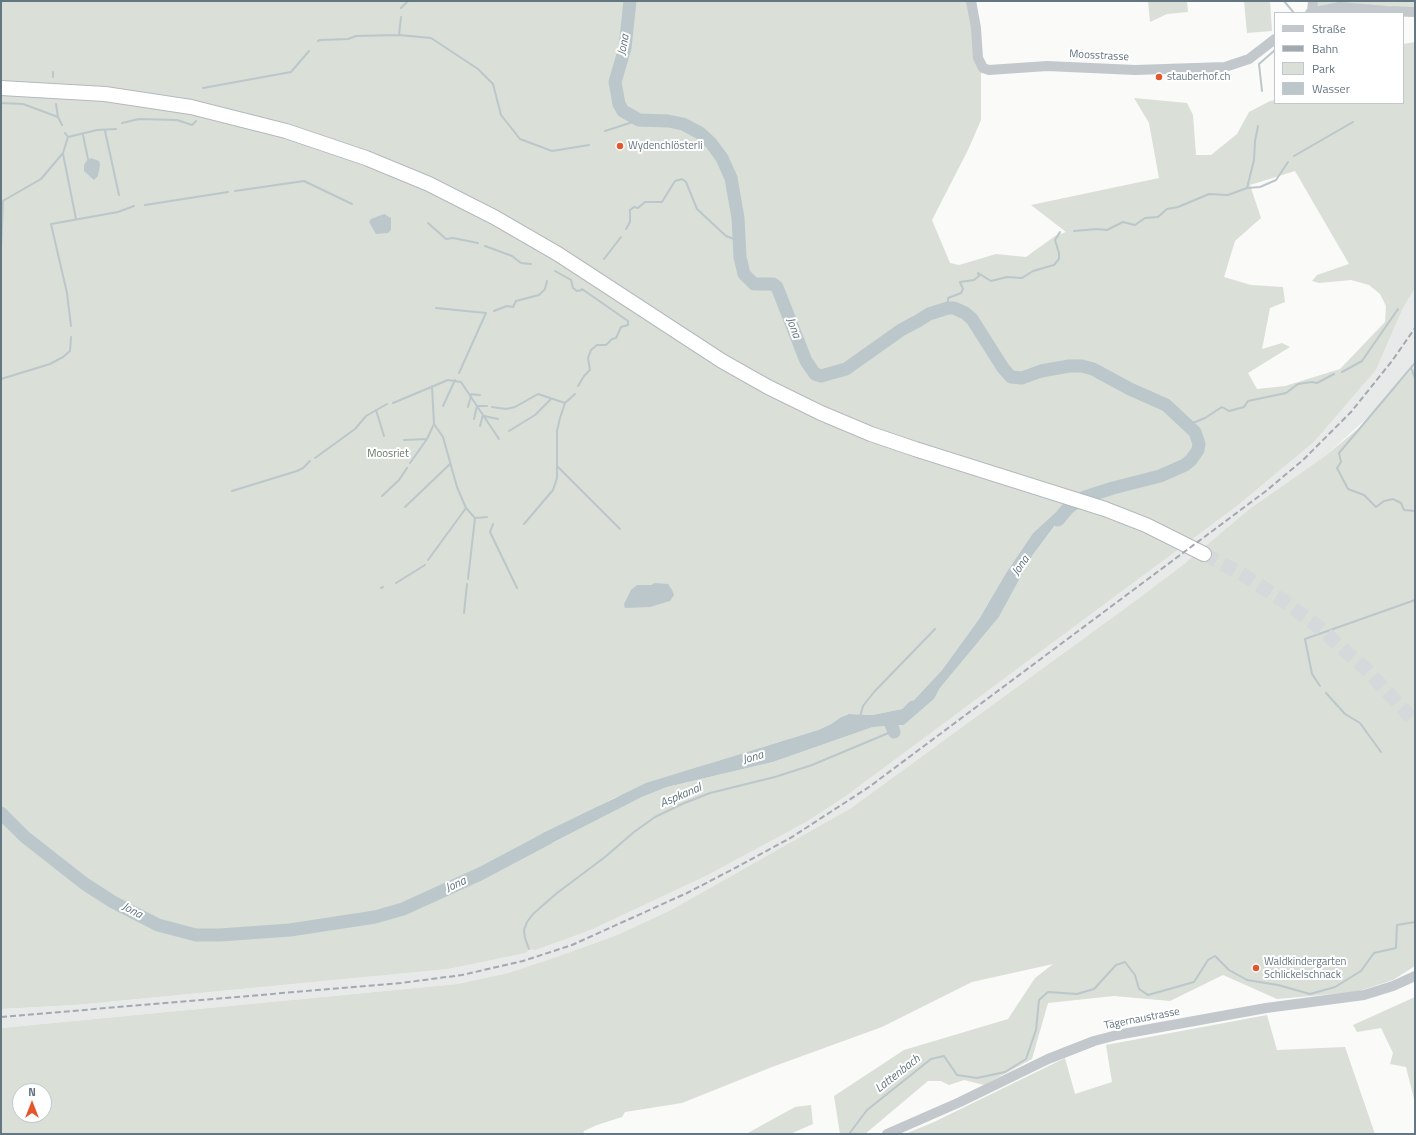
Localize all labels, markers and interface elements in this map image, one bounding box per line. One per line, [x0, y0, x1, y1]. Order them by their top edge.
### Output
legend [1274, 12, 1404, 104]
text: Straße [1312, 19, 1346, 38]
water label: Jona [615, 33, 633, 57]
text: Bahn [1312, 39, 1338, 58]
street label: Moosstrasse [1069, 48, 1129, 64]
text: Park [1312, 59, 1335, 78]
place label: stauberhof.ch [1167, 70, 1230, 84]
marker: stauberhof.ch [1154, 72, 1164, 82]
text: Wasser [1312, 79, 1350, 98]
place label: Wydenchlösterli [628, 139, 703, 153]
marker: Wydenchlösterli [615, 141, 625, 151]
water label: Jona [783, 316, 803, 340]
park label: Moosriet [367, 447, 409, 461]
water label: Jona [1009, 553, 1033, 579]
water label: Jona [741, 748, 765, 768]
water label: Aspkanal [658, 781, 704, 811]
water label: Jona [443, 874, 469, 896]
water label: Jona [119, 900, 145, 922]
place label: Waldkindergarten Schlickelschnack [1264, 955, 1346, 981]
marker: Waldkindergarten Schlickelschnack [1251, 963, 1261, 973]
street label: Tägernaustrasse [1103, 1005, 1181, 1033]
water label: Lattenbach [873, 1052, 923, 1096]
north arrow [12, 1083, 52, 1123]
text: N [28, 1084, 36, 1100]

